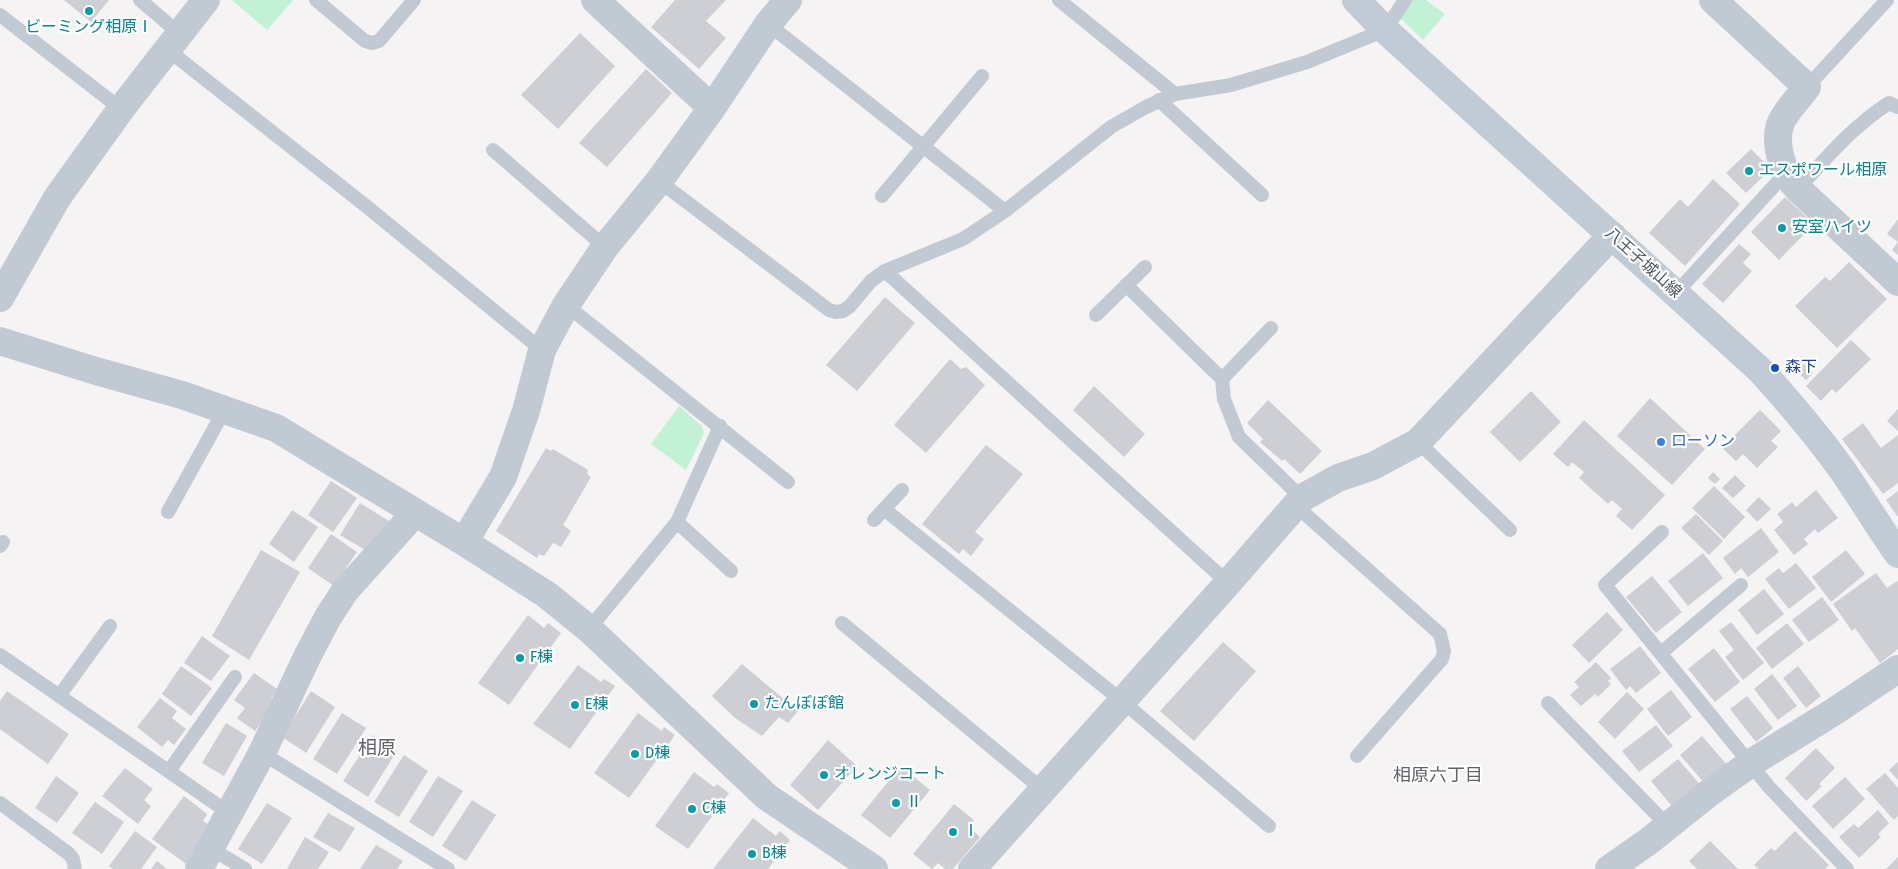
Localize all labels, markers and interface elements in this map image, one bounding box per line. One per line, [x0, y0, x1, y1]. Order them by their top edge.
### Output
marker: ビーミング相原Ⅰ [83, 5, 95, 17]
place label: ビーミング相原Ⅰ [25, 18, 153, 38]
place label: エスポワール相原 [1759, 161, 1887, 181]
marker: エスポワール相原 [1743, 165, 1755, 177]
place label: 安室ハイツ [1792, 218, 1872, 238]
marker: 安室ハイツ [1776, 222, 1788, 234]
street label: 八王子城山線 [1601, 224, 1685, 302]
place label: 森下 [1785, 358, 1817, 378]
marker: 森下 [1769, 362, 1781, 374]
place label: ローソン [1671, 432, 1735, 452]
marker: ローソン [1655, 436, 1667, 448]
place label: F棟 [530, 648, 553, 668]
marker: F棟 [514, 652, 526, 664]
place label: たんぽぽ館 [764, 694, 844, 714]
place label: E棟 [585, 695, 609, 715]
marker: たんぽぽ館 [748, 698, 760, 710]
marker: E棟 [569, 699, 581, 711]
district label: 相原 [358, 738, 396, 760]
place label: D棟 [645, 744, 670, 764]
marker: D棟 [629, 748, 641, 760]
place label: オレンジコート [834, 765, 946, 785]
district label: 相原六丁目 [1393, 765, 1483, 787]
marker: オレンジコート [818, 769, 830, 781]
place label: Ⅱ [906, 793, 922, 813]
marker: Ⅱ [890, 797, 902, 809]
place label: C棟 [702, 799, 726, 819]
marker: C棟 [686, 803, 698, 815]
place label: Ⅰ [963, 822, 979, 842]
marker: Ⅰ [947, 826, 959, 838]
place label: B棟 [762, 844, 787, 864]
marker: B棟 [746, 848, 758, 860]

